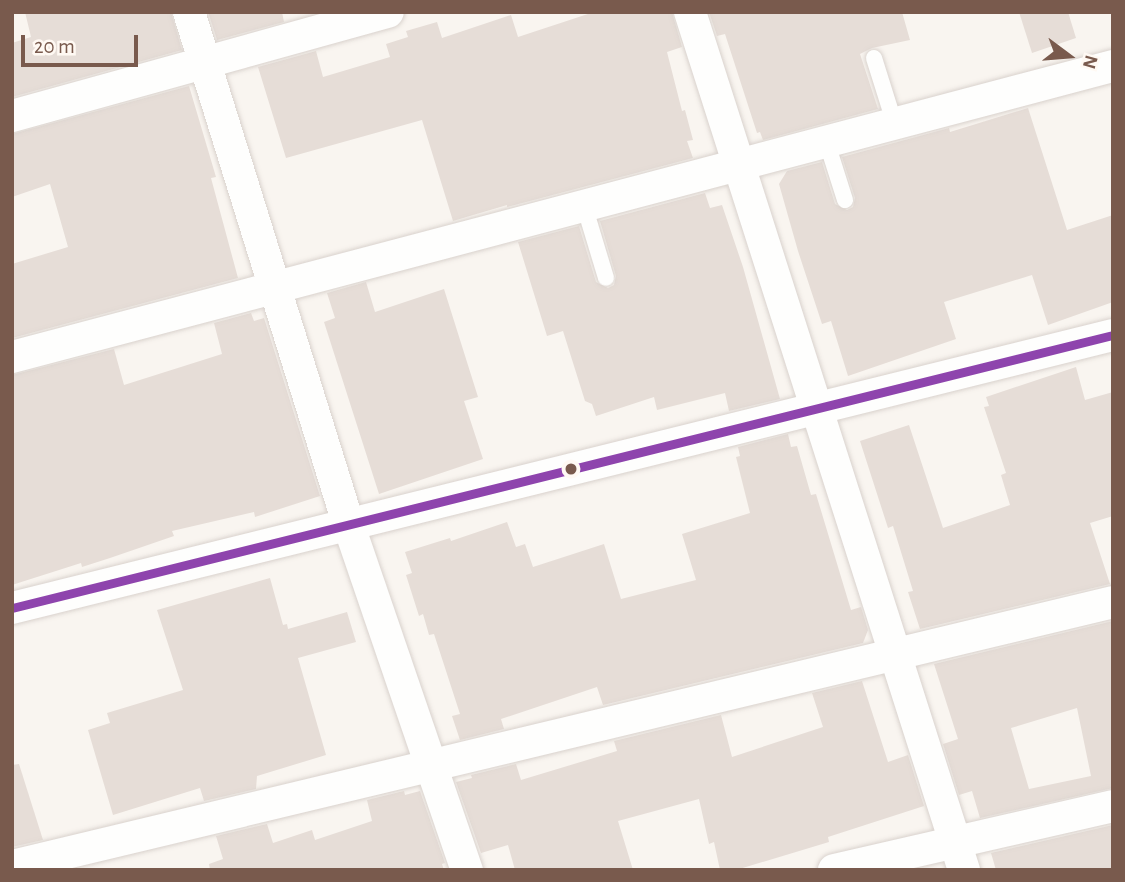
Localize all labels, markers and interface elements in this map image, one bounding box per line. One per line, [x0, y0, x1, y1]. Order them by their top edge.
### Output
scale bar [24, 21, 142, 65]
north arrow [1034, 21, 1104, 91]
text: 20 m [34, 36, 75, 57]
text: N [1079, 53, 1101, 71]
unlabelled marker [564, 462, 578, 476]

